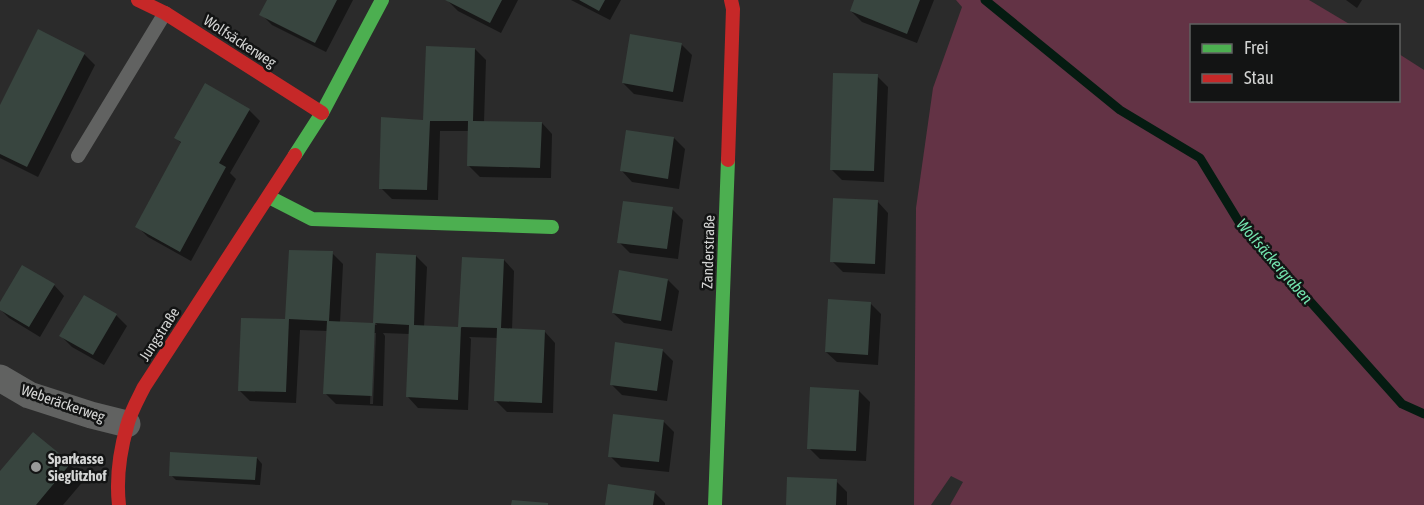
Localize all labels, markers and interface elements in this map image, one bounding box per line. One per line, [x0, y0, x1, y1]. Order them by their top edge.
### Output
street label: Wolfsäckerweg [201, 11, 280, 71]
legend [1190, 24, 1400, 102]
text: Frei [1244, 37, 1269, 58]
text: Stau [1244, 67, 1274, 88]
street label: Zanderstraße [698, 215, 718, 289]
water label: Wolfsäckergraben [1233, 215, 1317, 308]
street label: Jungstraße [135, 304, 183, 364]
street label: Weberäckerweg [19, 381, 108, 425]
place label: Sparkasse Sieglitzhof [48, 450, 107, 484]
marker: Sparkasse Sieglitzhof [29, 460, 43, 474]

